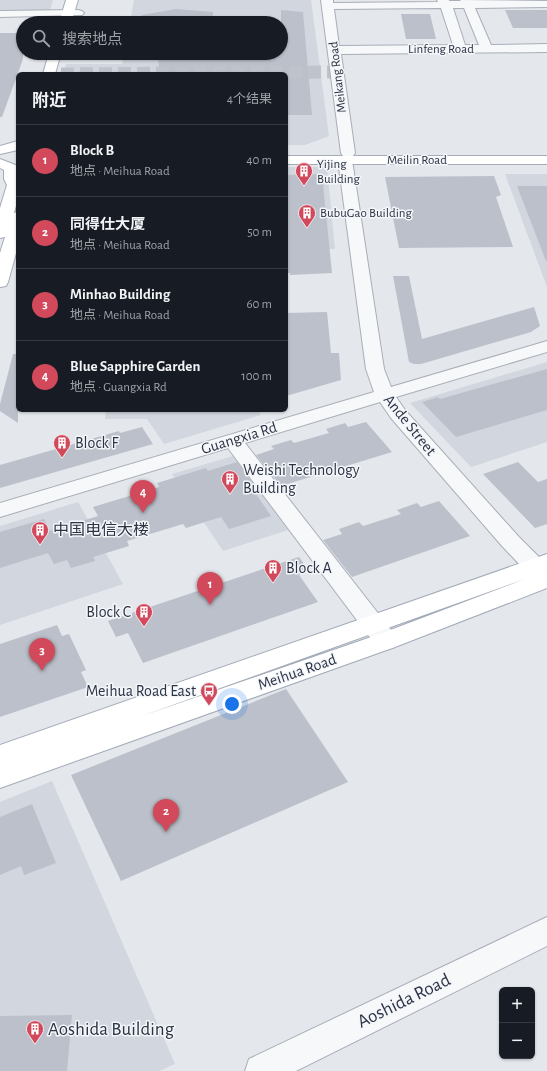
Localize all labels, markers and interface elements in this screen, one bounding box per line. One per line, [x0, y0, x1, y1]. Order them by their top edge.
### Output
search box [16, 16, 288, 60]
icon: search [30, 27, 52, 49]
text: 搜索地点 [62, 32, 122, 47]
street label: Meikang Road [327, 40, 349, 113]
street label: Linfeng Road [408, 43, 474, 56]
text: 附近 [32, 92, 66, 109]
text: 4个结果 [227, 93, 272, 106]
text: Block B [70, 143, 114, 158]
text: 1 [43, 154, 47, 167]
text: 40 m [246, 154, 272, 167]
street label: Meilin Road [387, 154, 447, 167]
place label: Yijing Building [317, 158, 361, 186]
building icon: Yijing Building [294, 161, 314, 186]
text: 地点 · Meihua Road [70, 165, 170, 178]
building icon: BubuGao Building [297, 203, 317, 228]
place label: BubuGao Building [320, 207, 413, 220]
text: 同得仕大厦 [70, 217, 145, 232]
text: 2 [42, 226, 48, 239]
text: 50 m [247, 226, 272, 239]
text: 地点 · Meihua Road [70, 239, 170, 252]
text: Minhao Building [70, 287, 170, 302]
text: 3 [42, 298, 48, 311]
text: 60 m [246, 298, 272, 311]
text: 地点 · Meihua Road [70, 309, 170, 322]
text: Blue Sapphire Garden [70, 359, 200, 374]
text: 4 [42, 370, 48, 383]
text: 100 m [241, 370, 272, 383]
text: 地点 · Guangxia Rd [70, 381, 167, 394]
street label: Ande Street [381, 391, 439, 459]
street label: Guangxia Rd [199, 419, 279, 457]
building icon: Block F [52, 433, 72, 458]
place label: Block F [75, 435, 119, 451]
place label: Weishi Technology Building [243, 462, 360, 496]
building icon: Weishi Technology Building [220, 469, 240, 494]
pin: 4 [130, 480, 156, 513]
building icon: 中国电信大楼 [30, 520, 50, 545]
place label: 中国电信大楼 [53, 521, 149, 538]
building icon: Block A [263, 558, 283, 583]
place label: Block A [286, 560, 332, 576]
pin: 1 [197, 572, 223, 605]
building icon: Block C [134, 602, 154, 627]
place label: Block C [86, 604, 131, 620]
pin: 3 [29, 638, 55, 671]
street label: Meihua Road [256, 651, 338, 693]
bus stop icon: Meihua Road East [199, 681, 219, 706]
place label: Meihua Road East [86, 683, 196, 699]
your location [222, 694, 242, 714]
pin: 2 [153, 799, 179, 832]
street label: Aoshida Road [354, 970, 454, 1032]
map controls [499, 987, 535, 1059]
button: + [499, 987, 535, 1023]
building icon: Aoshida Building [25, 1019, 45, 1044]
place label: Aoshida Building [48, 1020, 175, 1039]
button: − [499, 1023, 535, 1059]

